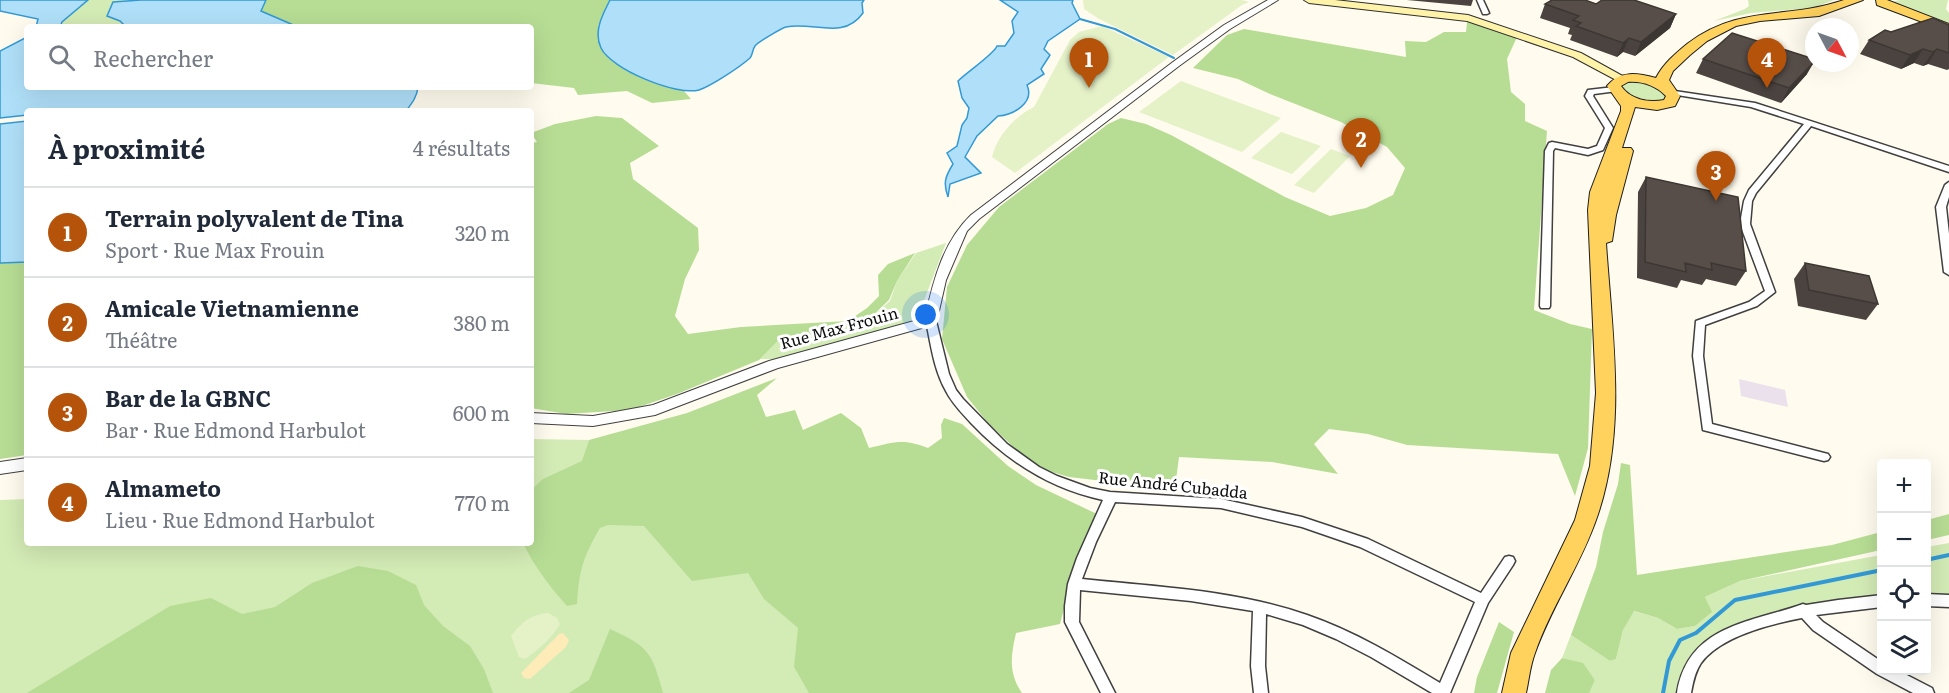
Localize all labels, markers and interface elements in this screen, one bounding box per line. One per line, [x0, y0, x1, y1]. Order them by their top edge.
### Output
north arrow [1805, 18, 1859, 72]
search box [24, 24, 534, 90]
pin: 1 [1070, 38, 1108, 88]
pin: 4 [1748, 38, 1786, 88]
icon: search [45, 41, 78, 74]
text: Rechercher [93, 41, 213, 74]
pin: 2 [1342, 118, 1380, 168]
text: À proximité [48, 128, 205, 167]
text: 4 résultats [413, 132, 510, 162]
pin: 3 [1696, 152, 1736, 201]
text: Terrain polyvalent de Tina [105, 201, 404, 234]
text: 1 [63, 217, 72, 247]
text: 320 m [455, 217, 510, 247]
text: Sport · Rue Max Frouin [105, 234, 325, 264]
text: Amicale Vietnamienne [105, 291, 359, 324]
street label: Rue Max Frouin [777, 300, 901, 354]
your location [911, 300, 940, 329]
text: 2 [62, 307, 73, 337]
text: 380 m [453, 307, 510, 337]
text: Théâtre [105, 324, 177, 354]
text: Bar de la GBNC [105, 381, 271, 414]
text: 3 [62, 397, 73, 427]
text: 600 m [453, 397, 510, 427]
text: Bar · Rue Edmond Harbulot [105, 414, 366, 444]
map controls [1877, 459, 1931, 675]
button: + [1877, 459, 1931, 513]
street label: Rue André Cubadda [1097, 464, 1249, 504]
text: Almameto [105, 471, 221, 504]
text: 4 [61, 487, 74, 517]
text: 770 m [455, 487, 510, 517]
text: Lieu · Rue Edmond Harbulot [105, 504, 375, 534]
button: − [1877, 513, 1931, 567]
button: locate [1877, 567, 1931, 621]
button: layers [1877, 621, 1931, 675]

